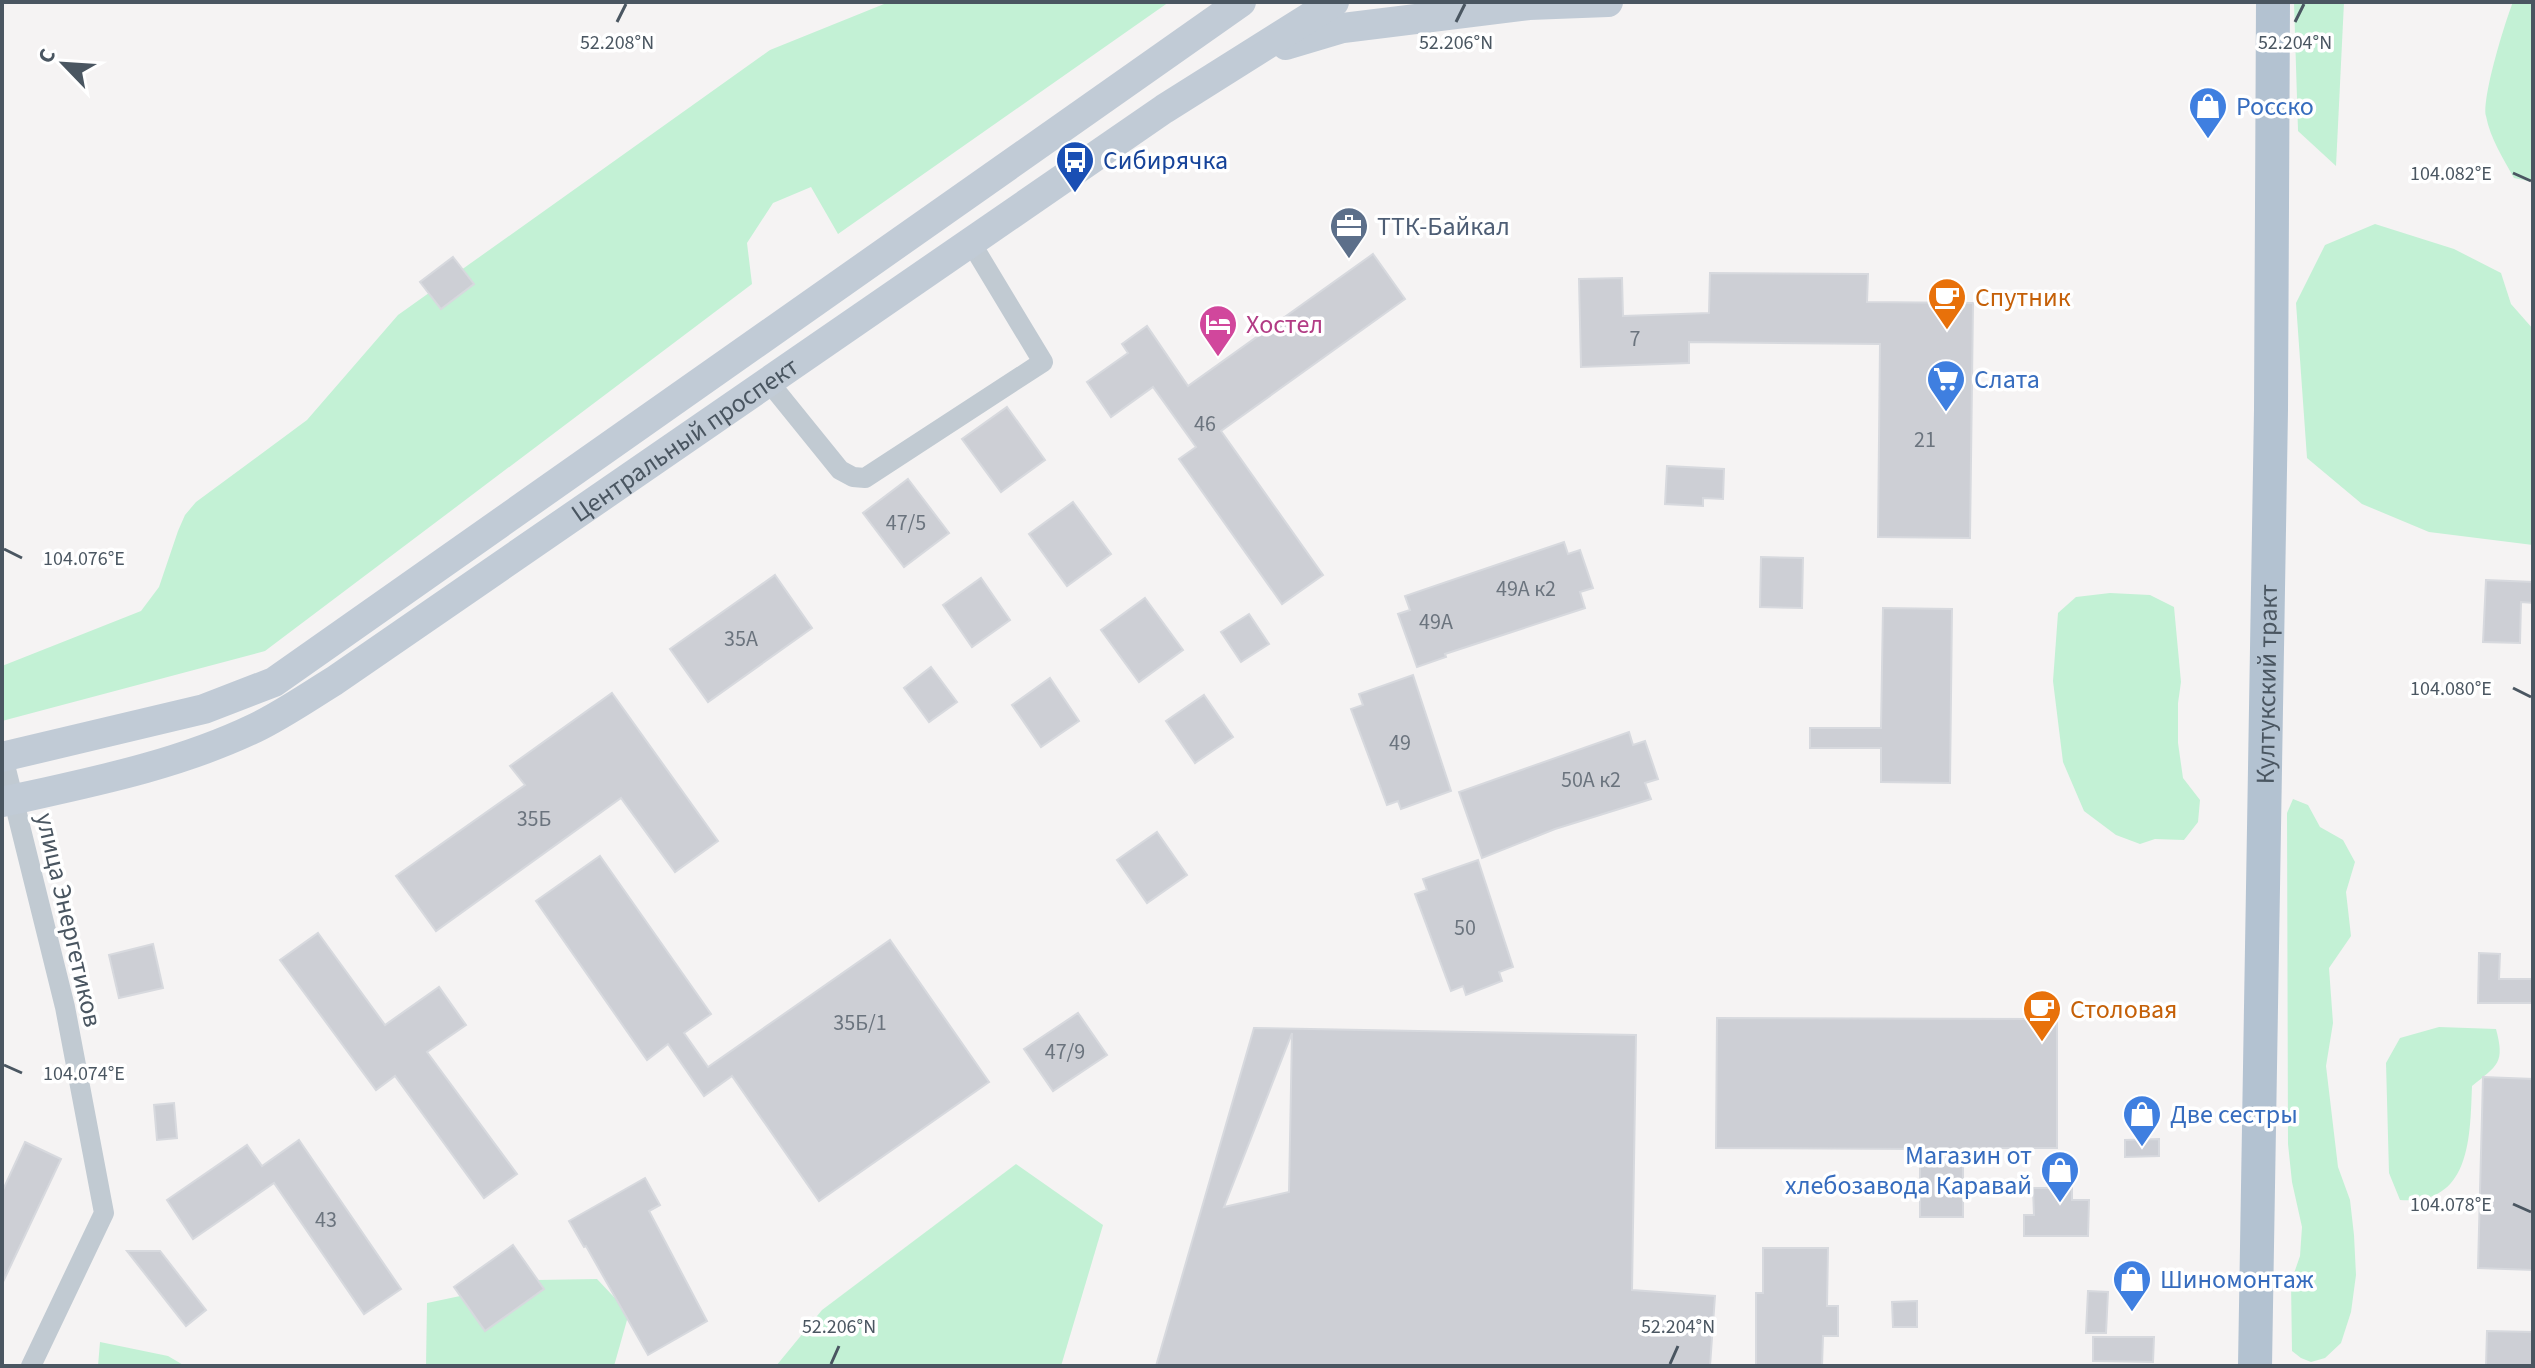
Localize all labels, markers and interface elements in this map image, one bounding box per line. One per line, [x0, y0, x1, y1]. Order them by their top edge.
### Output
north arrow [24, 24, 104, 104]
text: 52.208°N [580, 29, 654, 57]
text: 52.206°N [1419, 29, 1493, 57]
text: 52.204°N [2258, 29, 2332, 57]
text: С [30, 43, 64, 69]
shop icon: Росско [2187, 85, 2229, 140]
place label: Росско [2236, 88, 2314, 125]
bus stop icon: Сибирячка [1054, 139, 1096, 194]
place label: Сибирячка [1103, 142, 1228, 179]
text: 104.082°E [2410, 160, 2492, 188]
office icon: ТТК-Байкал [1328, 205, 1370, 260]
place label: ТТК-Байкал [1377, 208, 1510, 245]
cafe icon: Спутник [1926, 276, 1968, 331]
place label: Спутник [1975, 279, 2071, 316]
hotel icon: Хостел [1197, 303, 1239, 358]
place label: Хостел [1246, 306, 1323, 343]
house number: 7 [1630, 323, 1641, 355]
street label: Центральный проспект [563, 348, 806, 531]
supermarket icon: Слата [1925, 358, 1967, 413]
place label: Слата [1974, 361, 2040, 398]
house number: 46 [1194, 408, 1216, 440]
house number: 21 [1914, 424, 1936, 456]
house number: 47/5 [886, 507, 926, 539]
text: 104.076°E [43, 545, 125, 573]
house number: 49А к2 [1496, 573, 1556, 605]
street label: Култукский тракт [2246, 584, 2287, 784]
house number: 49А [1419, 606, 1453, 638]
house number: 35А [724, 623, 758, 655]
text: 104.080°E [2410, 675, 2492, 703]
house number: 49 [1389, 727, 1411, 759]
house number: 50А к2 [1561, 764, 1621, 796]
house number: 35Б [517, 803, 551, 835]
street label: улица Энергетиков [26, 809, 112, 1031]
house number: 50 [1454, 912, 1476, 944]
cafe icon: Столовая [2021, 988, 2063, 1043]
place label: Столовая [2070, 991, 2177, 1028]
house number: 35Б/1 [833, 1007, 887, 1039]
house number: 47/9 [1045, 1036, 1085, 1068]
text: 104.074°E [43, 1060, 125, 1088]
shop icon: Две сестры [2121, 1093, 2163, 1148]
place label: Две сестры [2170, 1096, 2298, 1133]
place label: Магазин от хлебозавода Каравай [1785, 1137, 2032, 1204]
shop icon: Магазин от хлебозавода Каравай [2039, 1149, 2081, 1204]
text: 104.078°E [2410, 1191, 2492, 1219]
house number: 43 [315, 1204, 337, 1236]
shop icon: Шиномонтаж [2111, 1258, 2153, 1313]
place label: Шиномонтаж [2160, 1261, 2314, 1298]
text: 52.206°N [802, 1313, 876, 1341]
text: 52.204°N [1641, 1313, 1715, 1341]

